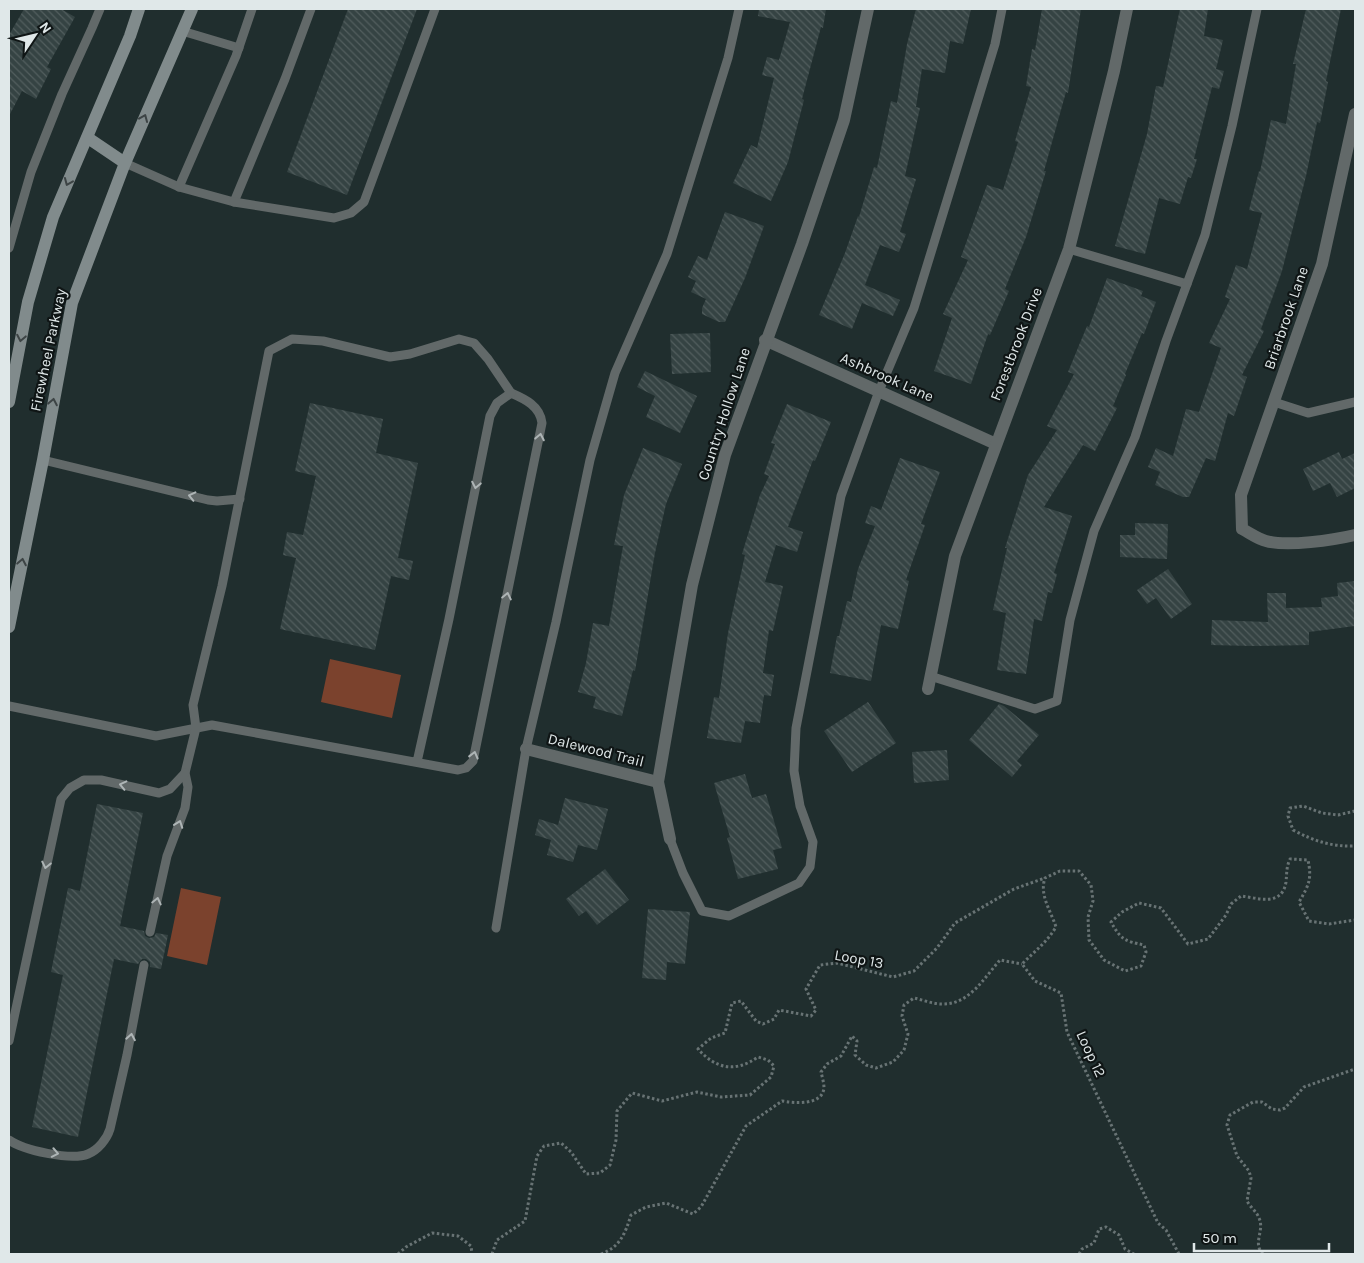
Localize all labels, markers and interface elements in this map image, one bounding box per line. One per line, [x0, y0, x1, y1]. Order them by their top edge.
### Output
north arrow [10, 10, 60, 60]
text: N [35, 19, 55, 37]
one-way arrow [138, 114, 149, 123]
one-way arrow [64, 177, 75, 186]
street label: Briarbrook Lane [1260, 264, 1312, 372]
street label: Forestbrook Drive [986, 285, 1046, 403]
street label: Firewheel Parkway [26, 287, 70, 413]
one-way arrow [17, 333, 27, 342]
street label: Country Hollow Lane [694, 345, 754, 483]
street label: Ashbrook Lane [838, 348, 936, 406]
one-way arrow [48, 398, 58, 407]
one-way arrow [534, 432, 544, 441]
one-way arrow [472, 481, 482, 490]
one-way arrow [188, 491, 196, 501]
one-way arrow [16, 557, 27, 566]
one-way arrow [501, 591, 512, 600]
street label: Dalewood Trail [546, 729, 646, 771]
one-way arrow [468, 750, 479, 759]
one-way arrow [119, 780, 128, 791]
one-way arrow [173, 820, 183, 829]
one-way arrow [41, 861, 52, 869]
one-way arrow [151, 897, 162, 905]
street label: Loop 13 [833, 946, 885, 972]
street label: Loop 12 [1072, 1028, 1110, 1080]
one-way arrow [125, 1032, 135, 1041]
one-way arrow [51, 1148, 59, 1158]
scale bar [1194, 1220, 1329, 1252]
text: 50 m [1202, 1229, 1237, 1247]

